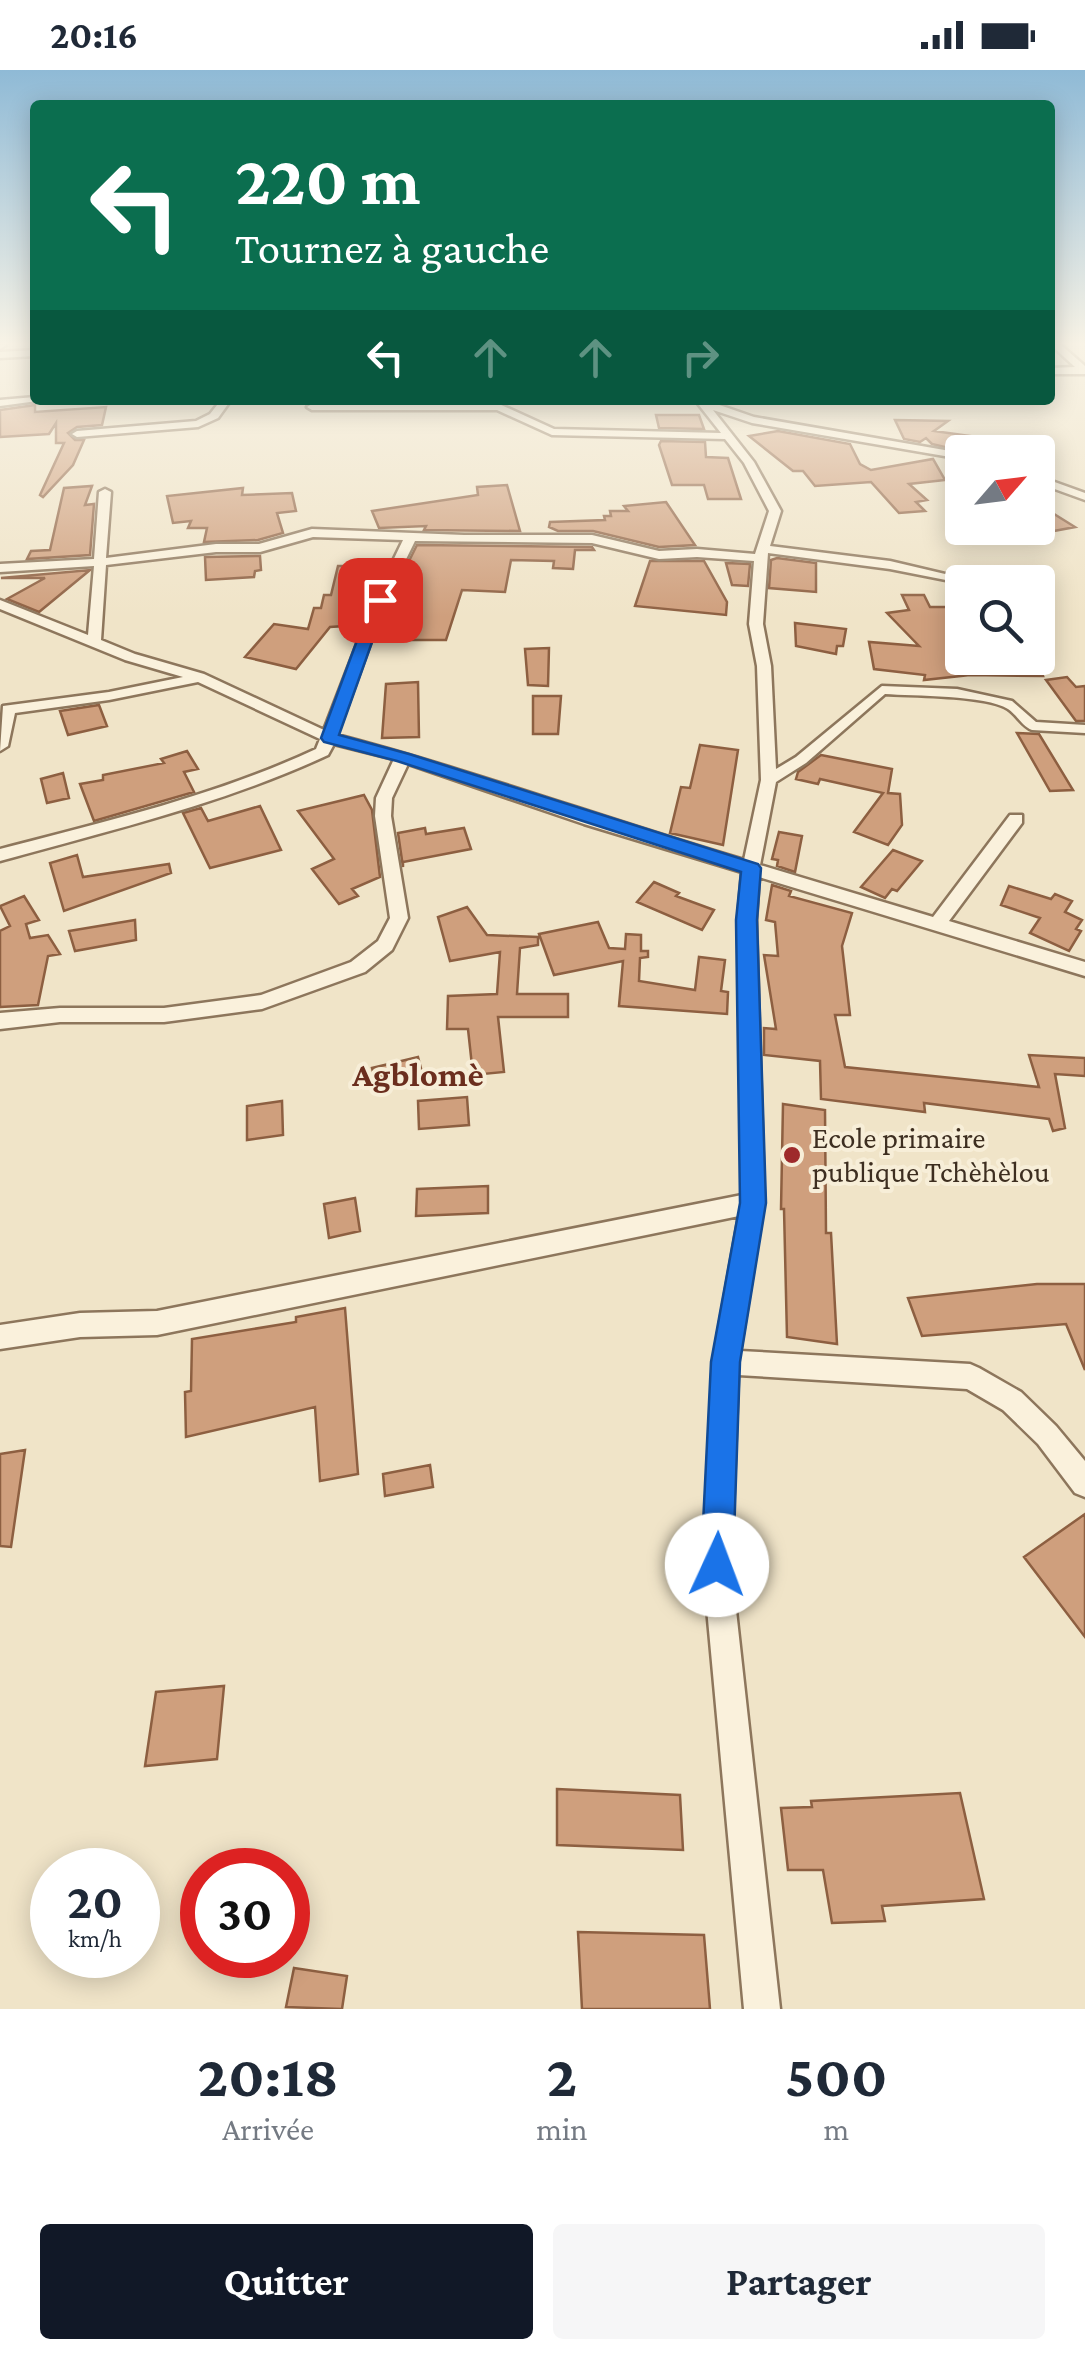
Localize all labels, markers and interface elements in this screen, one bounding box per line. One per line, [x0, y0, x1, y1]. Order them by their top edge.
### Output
text: 20:16 [50, 14, 138, 56]
icon: left [70, 140, 200, 270]
text: 220 m [235, 141, 421, 219]
text: Tournez à gauche [235, 223, 549, 273]
icon: left [358, 330, 413, 385]
icon: ahead [463, 330, 518, 385]
icon: ahead [568, 330, 623, 385]
icon: right [673, 330, 728, 385]
north arrow [945, 435, 1055, 545]
map controls [945, 435, 1055, 675]
pin [338, 558, 423, 643]
button: search [945, 565, 1055, 675]
icon: arrive [353, 573, 408, 628]
district label: Agblomè [351, 1055, 484, 1094]
place label: Ecole primaire publique Tchèhèlou [812, 1121, 1050, 1189]
marker: Ecole primaire publique Tchèhèlou [781, 1144, 803, 1166]
position arrow [665, 1513, 769, 1617]
speed limit sign: 30 [180, 1848, 310, 1978]
text: 20 [67, 1873, 123, 1929]
text: km/h [68, 1925, 122, 1952]
text: 20:18 [198, 2042, 339, 2109]
text: 2 [547, 2042, 577, 2109]
text: 500 [785, 2042, 887, 2109]
text: Arrivée [222, 2111, 314, 2147]
text: min [536, 2111, 588, 2147]
text: m [823, 2111, 849, 2147]
button: Quitter [40, 2224, 533, 2339]
button: Partager [553, 2224, 1045, 2339]

